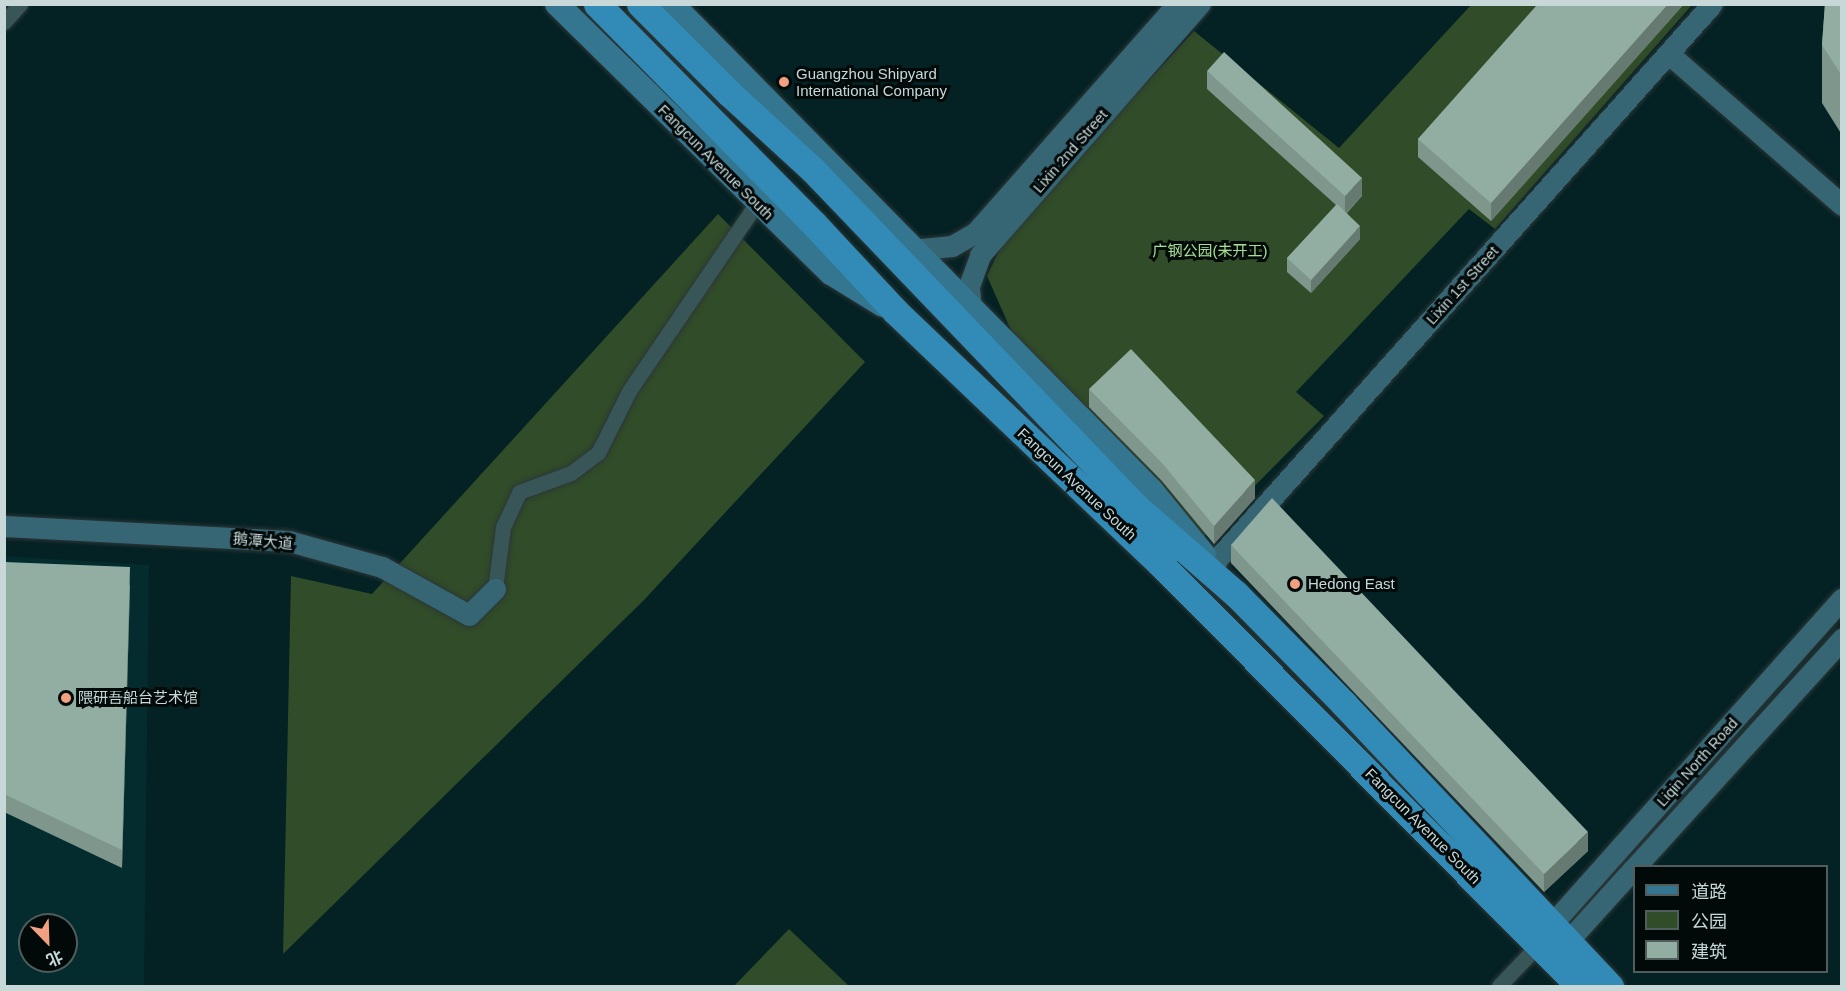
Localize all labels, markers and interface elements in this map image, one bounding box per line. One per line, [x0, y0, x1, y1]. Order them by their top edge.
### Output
place label: Guangzhou Shipyard International Company [796, 64, 947, 99]
marker: Guangzhou Shipyard International Company [777, 75, 791, 89]
street label: Fangcun Avenue South [654, 100, 778, 224]
street label: Lixin 2nd Street [1029, 106, 1111, 196]
park label: 广钢公园(未开工) [1153, 242, 1267, 260]
street label: Lixin 1st Street [1422, 242, 1502, 328]
street label: Fangcun Avenue South [1014, 424, 1140, 544]
street label: 鹅潭大道 [232, 529, 294, 553]
marker: Hedong East [1286, 575, 1304, 593]
place label: Hedong East [1308, 575, 1395, 593]
place label: 隈研吾船台艺术馆 [78, 689, 198, 707]
marker: 隈研吾船台艺术馆 [59, 691, 73, 705]
street label: Liqin North Road [1653, 714, 1741, 810]
street label: Fangcun Avenue South [1361, 764, 1485, 888]
legend [1633, 865, 1828, 973]
text: 道路 [1691, 882, 1727, 902]
text: 公园 [1691, 912, 1727, 932]
north arrow [18, 913, 78, 973]
text: 建筑 [1691, 942, 1727, 962]
text: 北 [44, 947, 65, 969]

